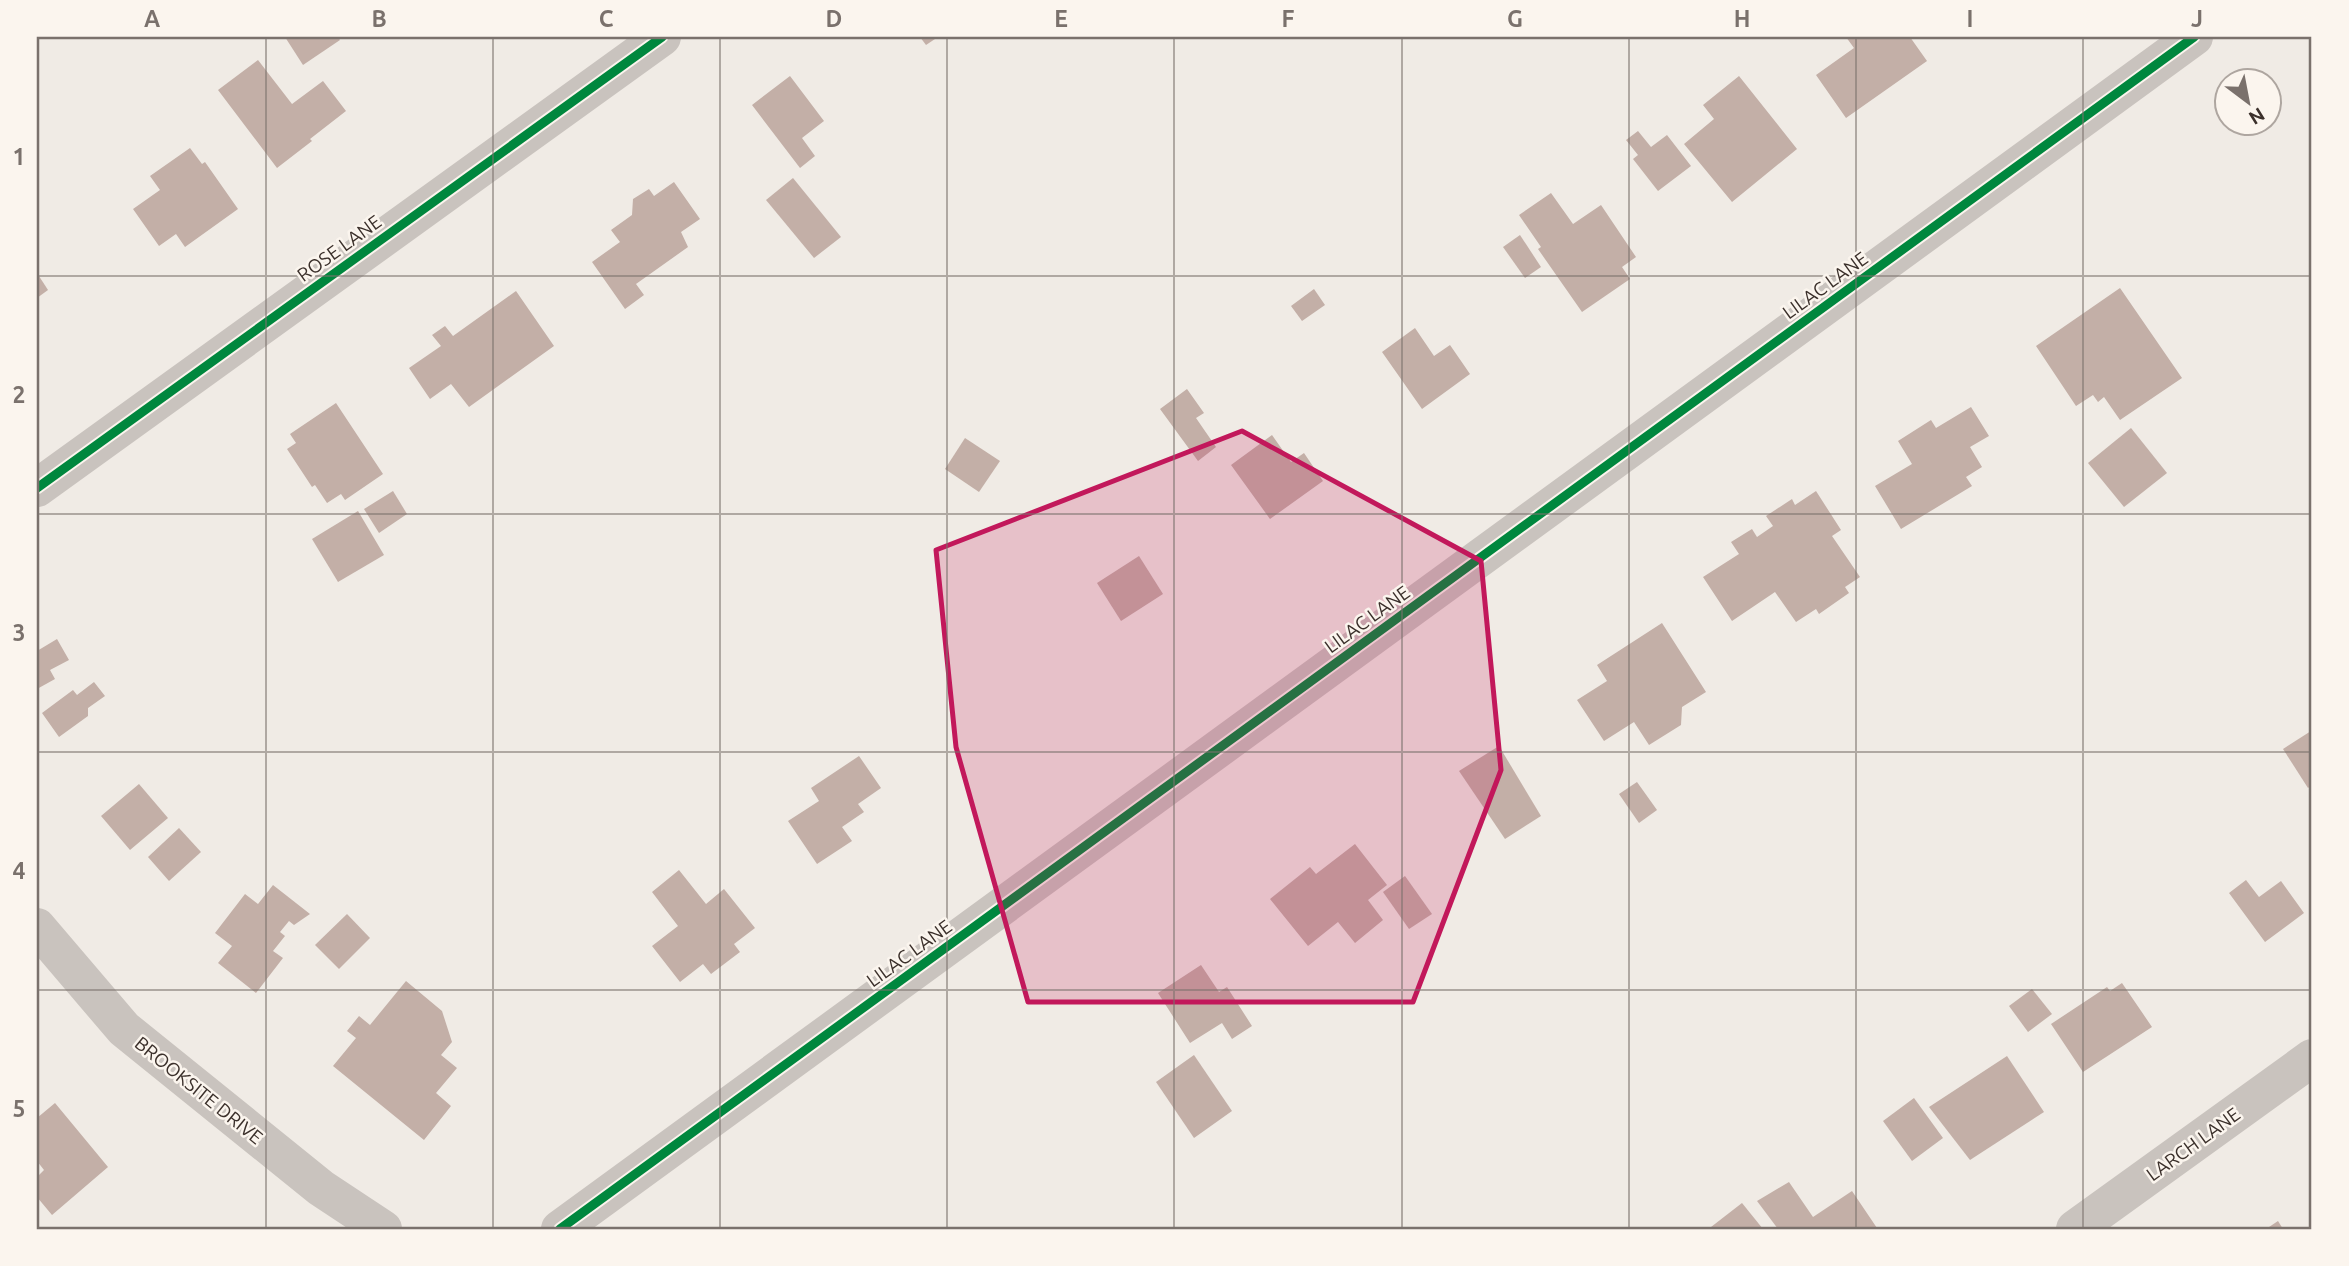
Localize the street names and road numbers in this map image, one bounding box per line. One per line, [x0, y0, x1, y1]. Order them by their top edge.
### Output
street label: ROSE LANE [293, 210, 385, 286]
street label: LILAC LANE [1778, 247, 1872, 323]
street label: LILAC LANE [1320, 581, 1414, 657]
street label: LILAC LANE [862, 915, 956, 991]
street label: BROOKSITE DRIVE [131, 1032, 267, 1148]
street label: LARCH LANE [2142, 1103, 2244, 1185]

